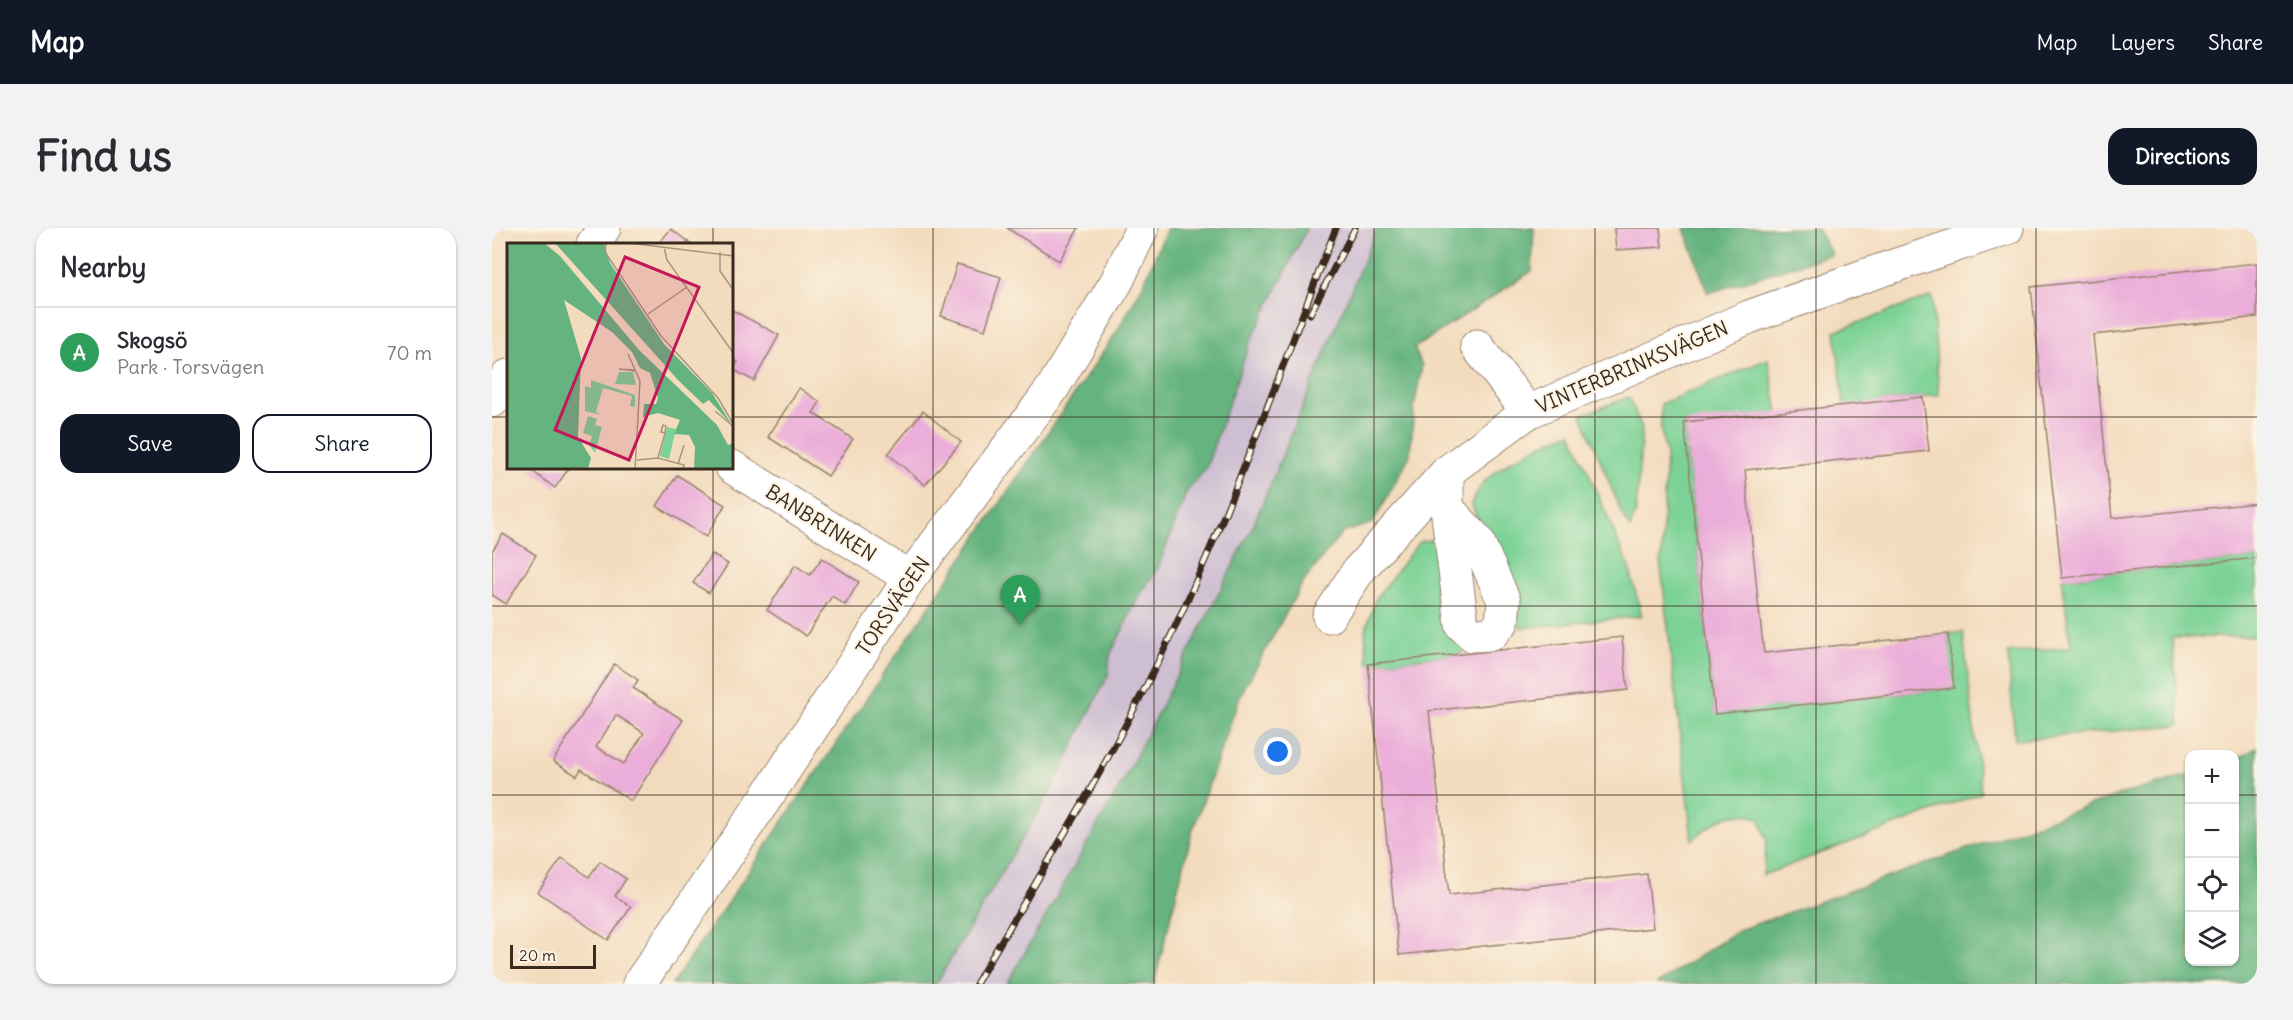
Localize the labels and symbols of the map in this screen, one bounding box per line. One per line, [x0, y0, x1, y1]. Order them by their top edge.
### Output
inset map [507, 243, 734, 470]
street label: VINTERBRINKSVÄGEN [1532, 315, 1732, 418]
street label: BANBRINKEN [761, 479, 881, 567]
street label: TORSVÄGEN [850, 551, 935, 660]
pin: A [1000, 576, 1040, 625]
your location [1263, 737, 1292, 766]
scale bar [510, 942, 596, 970]

